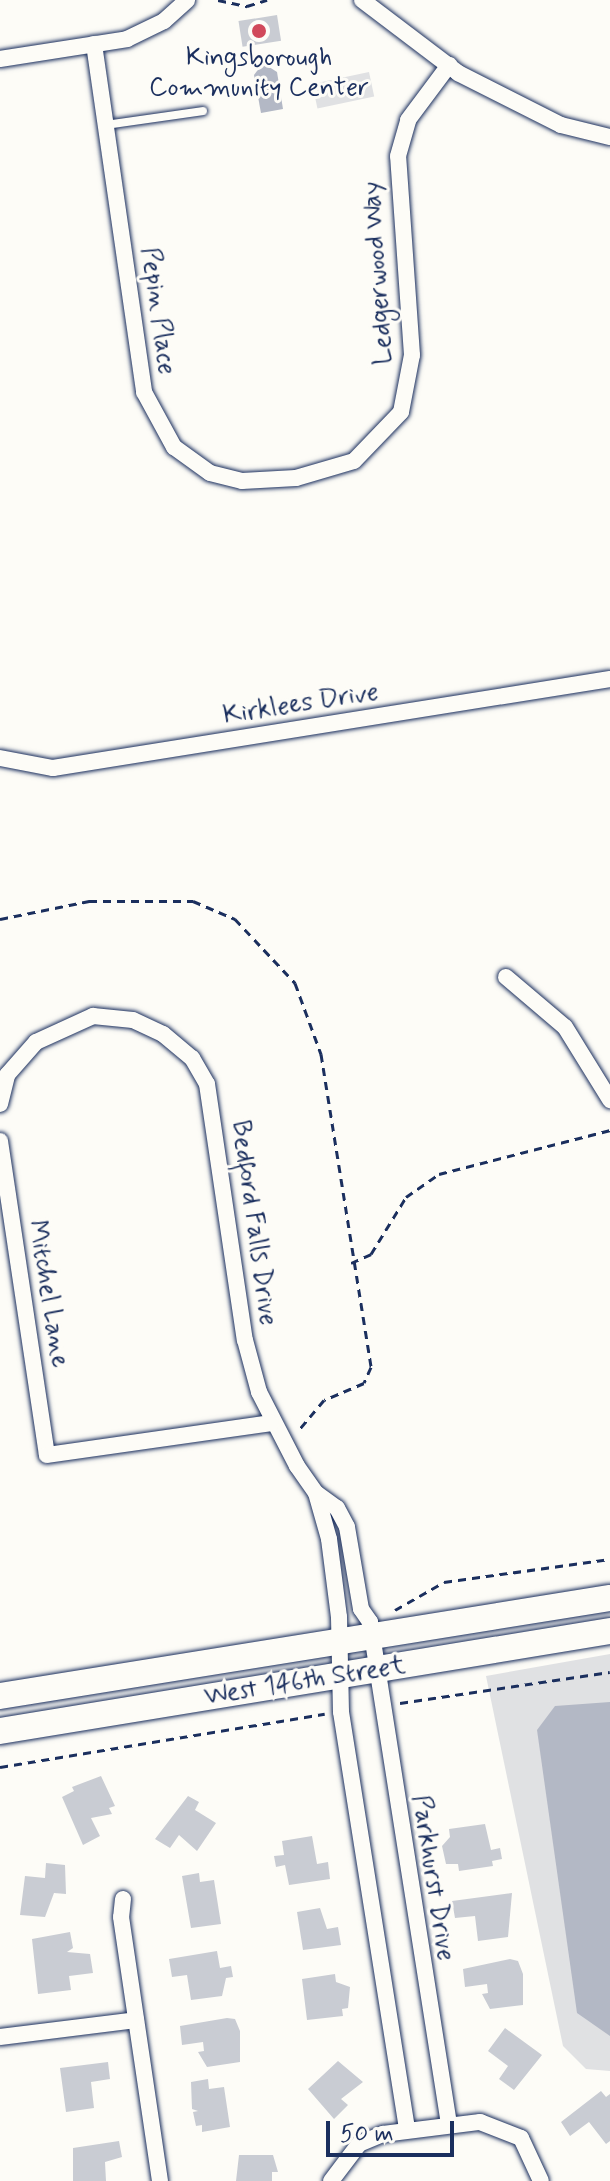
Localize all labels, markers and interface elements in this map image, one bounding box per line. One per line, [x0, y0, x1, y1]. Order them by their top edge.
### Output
marker: Kingsborough Community Center [250, 22, 268, 40]
place label: Kingsborough Community Center [149, 43, 369, 104]
street label: Ledgerwood Way [357, 179, 401, 367]
street label: Pepin Place [133, 245, 181, 377]
street label: Kirklees Drive [222, 677, 380, 733]
street label: Bedford Falls Drive [223, 1119, 283, 1327]
street label: Mitchel Lane [20, 1220, 74, 1368]
street label: West 146th Street [202, 1651, 408, 1713]
street label: Parkhurst Drive [403, 1793, 461, 1963]
scale bar [330, 2105, 458, 2155]
text: 50 m [340, 2119, 394, 2150]

